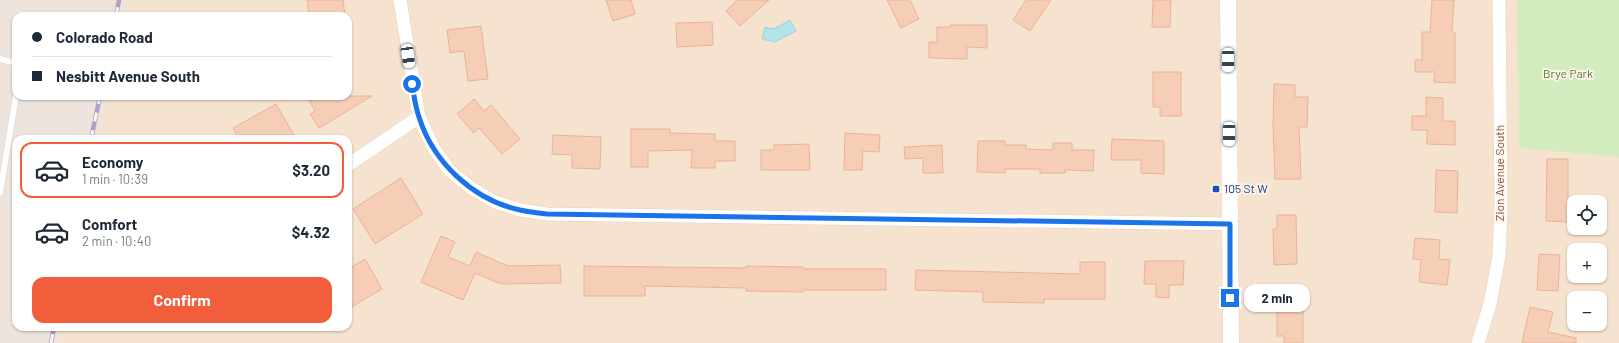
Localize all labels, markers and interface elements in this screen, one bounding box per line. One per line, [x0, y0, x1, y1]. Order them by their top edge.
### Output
text: Colorado Road [56, 28, 153, 46]
car [400, 43, 416, 69]
car [1222, 48, 1234, 72]
park label: Brye Park [1543, 66, 1593, 80]
text: Nesbitt Avenue South [56, 67, 200, 85]
route start [403, 75, 421, 93]
car [1223, 122, 1235, 146]
street label: Zion Avenue South [1492, 125, 1506, 221]
icon: car [34, 152, 70, 188]
text: Economy [82, 153, 143, 171]
text: $3.20 [292, 161, 330, 179]
text: 1 min · 10:39 [82, 171, 148, 187]
place label: 105 St W [1224, 181, 1268, 195]
marker: 105 St W [1211, 184, 1221, 194]
map controls [1567, 195, 1607, 331]
button: locate [1567, 195, 1607, 235]
icon: car [34, 214, 70, 250]
text: Comfort [82, 215, 137, 233]
text: $4.32 [292, 223, 330, 241]
text: 2 min · 10:40 [82, 233, 151, 249]
button: + [1567, 243, 1607, 283]
button: Confirm [32, 277, 332, 323]
callout: 2 min [1244, 284, 1310, 312]
route end [1221, 289, 1239, 307]
text: 2 min [1261, 290, 1293, 306]
button: − [1567, 291, 1607, 331]

